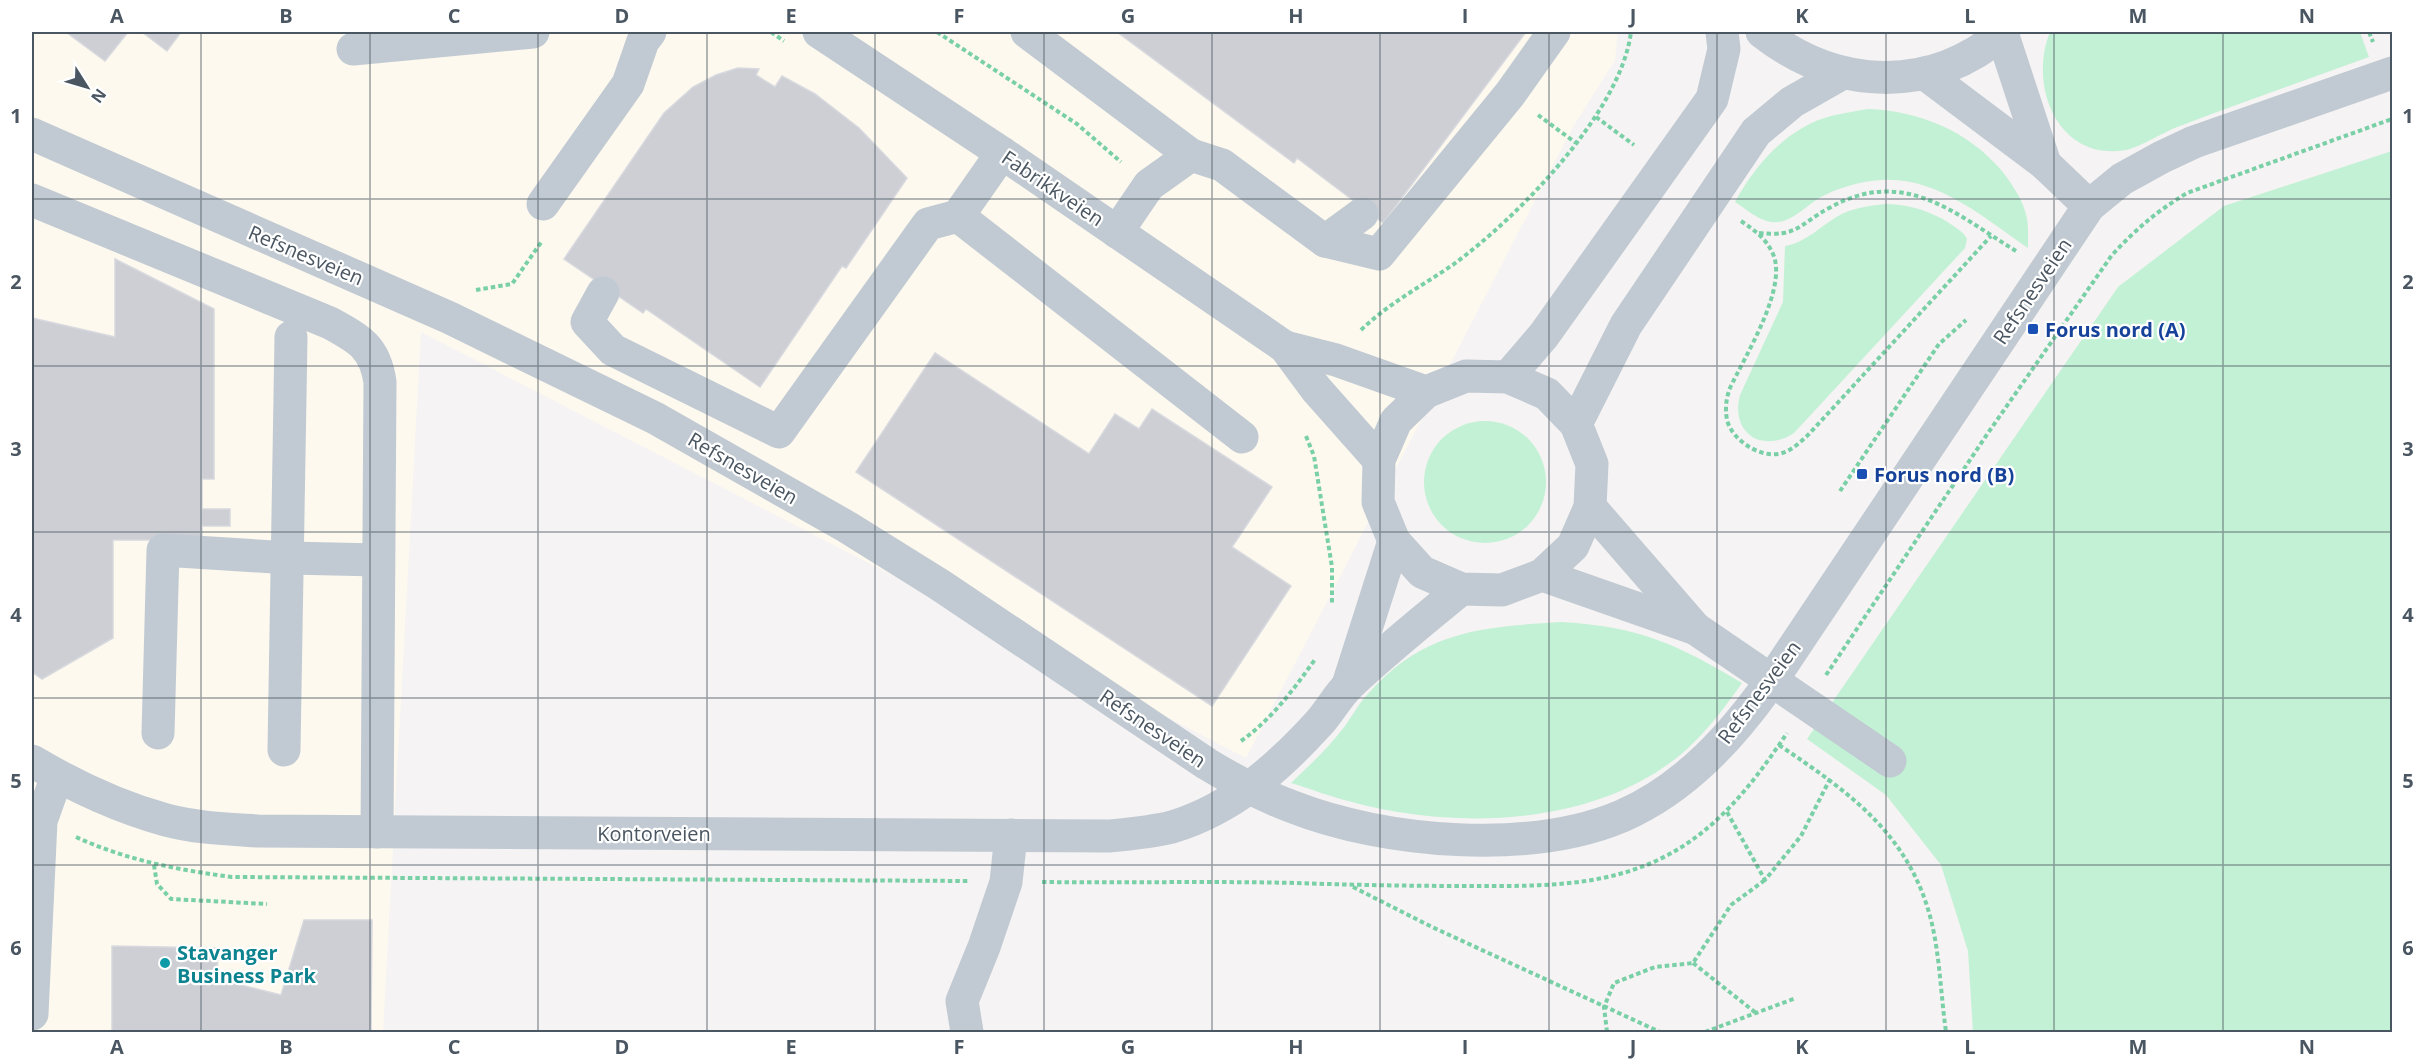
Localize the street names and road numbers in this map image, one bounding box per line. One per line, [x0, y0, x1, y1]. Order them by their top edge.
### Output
street label: Fabrikkveien [997, 144, 1109, 232]
street label: Refsnesveien [244, 219, 368, 291]
street label: Refsnesveien [1987, 233, 2077, 349]
street label: Refsnesveien [683, 426, 803, 510]
street label: Refsnesveien [1711, 635, 1807, 749]
street label: Refsnesveien [1095, 683, 1211, 773]
street label: Kontorveien [597, 820, 711, 847]

